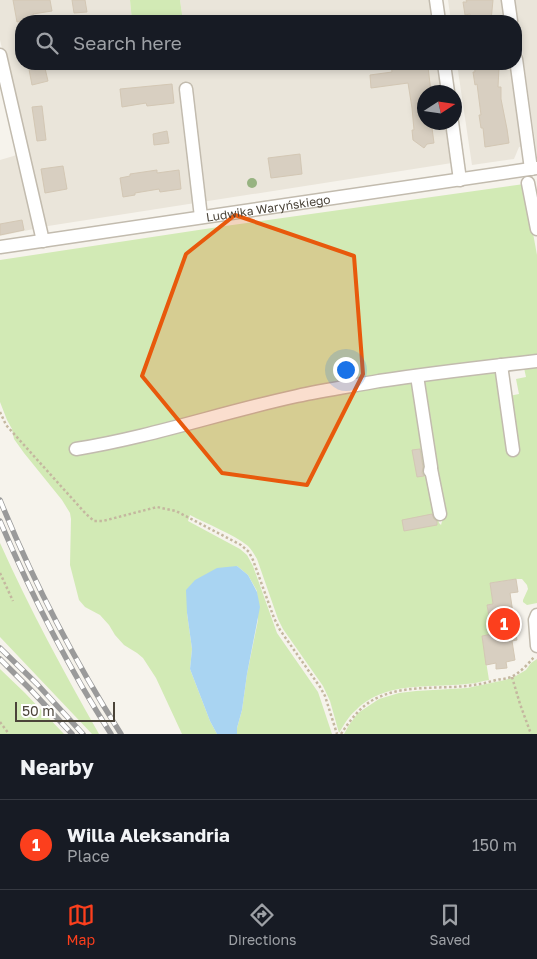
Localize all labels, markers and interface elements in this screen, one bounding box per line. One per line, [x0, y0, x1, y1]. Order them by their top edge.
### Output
search box [15, 15, 522, 70]
icon: search [33, 29, 61, 57]
text: Search here [73, 31, 182, 54]
north arrow [417, 85, 462, 130]
street label: Ludwika Waryńskiego [205, 191, 331, 224]
your location [333, 357, 359, 383]
pin: 1 [488, 605, 520, 643]
scale bar [15, 699, 115, 722]
text: 50 m [22, 702, 55, 719]
text: Nearby [20, 754, 94, 780]
text: Willa Aleksandria [67, 823, 230, 846]
text: 1 [32, 835, 40, 855]
text: 150 m [472, 835, 517, 855]
text: Place [67, 846, 110, 866]
tab: Map [67, 901, 95, 948]
tab: Directions [228, 901, 297, 948]
tab: Saved [430, 901, 470, 948]

